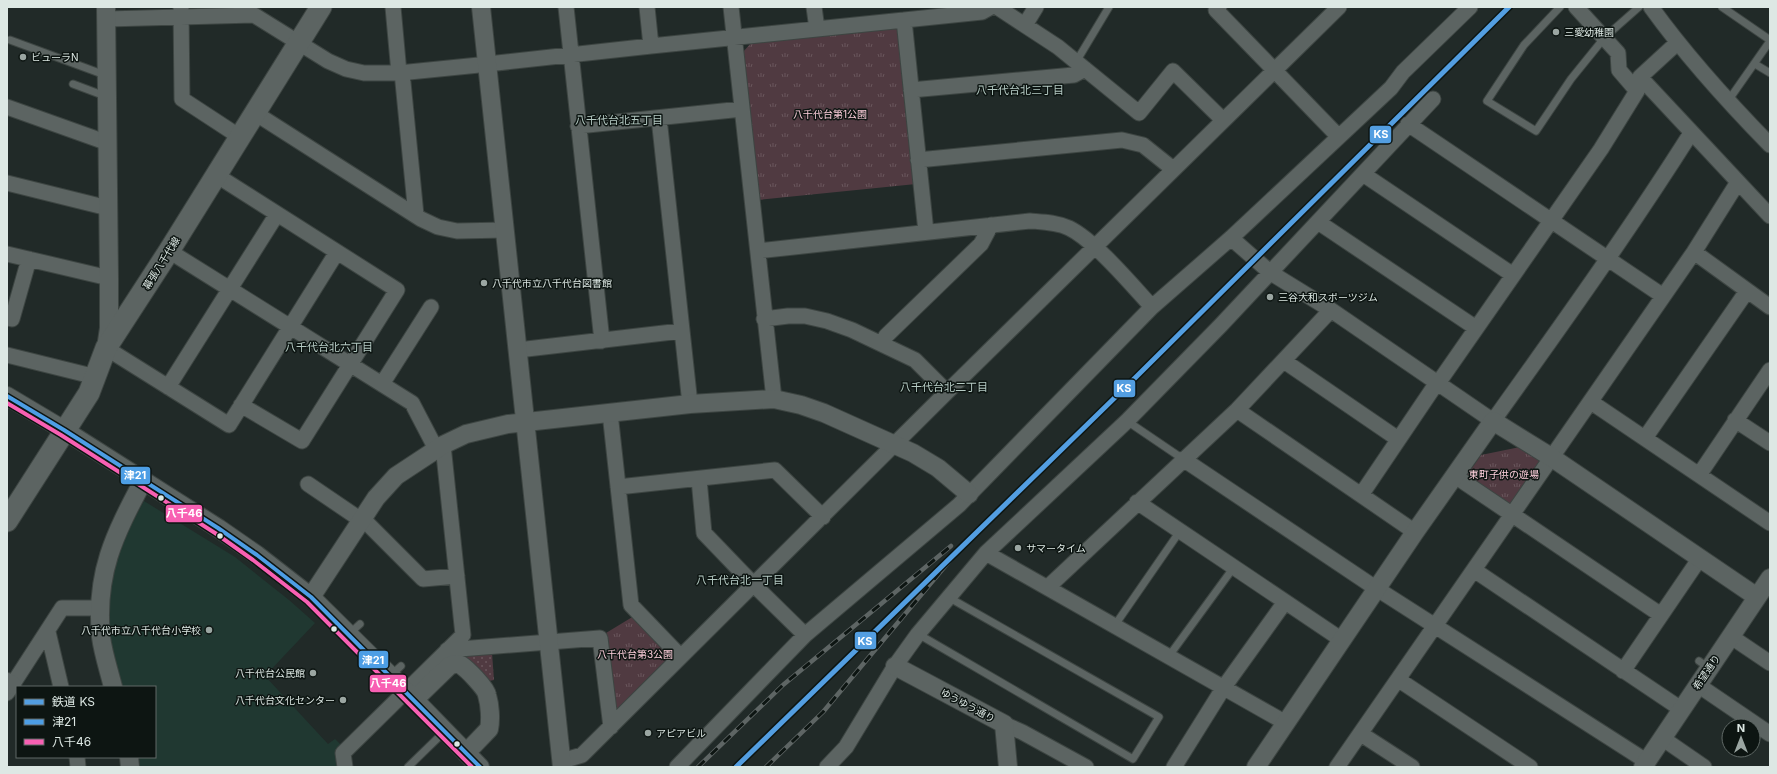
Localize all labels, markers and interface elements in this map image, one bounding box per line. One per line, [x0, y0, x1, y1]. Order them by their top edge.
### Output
place label: 三愛幼稚園 [1564, 26, 1614, 38]
marker: 三愛幼稚園 [1551, 27, 1561, 37]
place label: ビューラN [31, 51, 79, 63]
marker: ビューラN [18, 52, 28, 62]
district label: 八千代台北三丁目 [976, 83, 1064, 97]
park label: 八千代台第1公園 [793, 108, 867, 120]
district label: 八千代台北五丁目 [575, 113, 663, 127]
line badge: KS [1369, 125, 1392, 144]
text: KS [1373, 127, 1389, 141]
street label: 幕張八千代線 [140, 234, 182, 292]
place label: 八千代市立八千代台図書館 [492, 277, 612, 289]
marker: 八千代市立八千代台図書館 [479, 278, 489, 288]
place label: 三谷大和スポーツジム [1278, 291, 1378, 303]
marker: 三谷大和スポーツジム [1265, 292, 1275, 302]
district label: 八千代台北六丁目 [285, 340, 373, 354]
line badge: KS [1113, 379, 1136, 398]
district label: 八千代台北二丁目 [900, 380, 988, 394]
text: KS [1116, 381, 1132, 395]
line badge: 津21 [120, 466, 151, 485]
text: 津21 [124, 468, 147, 482]
park label: 東町子供の遊場 [1469, 468, 1539, 480]
unlabelled marker [156, 493, 166, 503]
line badge: 八千46 [165, 504, 203, 523]
text: 八千46 [166, 506, 202, 520]
unlabelled marker [215, 531, 225, 541]
place label: サマータイム [1026, 542, 1086, 554]
marker: サマータイム [1013, 543, 1023, 553]
district label: 八千代台北一丁目 [696, 573, 784, 587]
place label: 八千代市立八千代台小学校 [81, 624, 201, 636]
unlabelled marker [329, 624, 339, 634]
marker: 八千代市立八千代台小学校 [204, 625, 214, 635]
line badge: KS [854, 631, 877, 650]
text: KS [857, 634, 873, 648]
park label: 八千代台第3公園 [597, 648, 673, 660]
line badge: 津21 [358, 650, 389, 669]
street label: 希望通り [1690, 652, 1722, 692]
text: 津21 [362, 653, 385, 667]
place label: 八千代台公民館 [235, 667, 305, 679]
marker: 八千代台公民館 [308, 668, 318, 678]
line badge: 八千46 [369, 674, 407, 693]
text: 八千46 [370, 676, 406, 690]
legend [16, 686, 156, 758]
street label: ゆうゆう通り [939, 686, 997, 724]
text: 鉄道 KS [52, 694, 95, 709]
place label: 八千代台文化センター [235, 694, 335, 706]
marker: 八千代台文化センター [338, 695, 348, 705]
text: 津21 [52, 714, 76, 729]
north arrow [1721, 718, 1761, 758]
text: N [1737, 721, 1745, 735]
place label: アピアビル [656, 727, 706, 739]
marker: アピアビル [643, 728, 653, 738]
text: 八千46 [52, 734, 91, 749]
unlabelled marker [452, 739, 462, 749]

